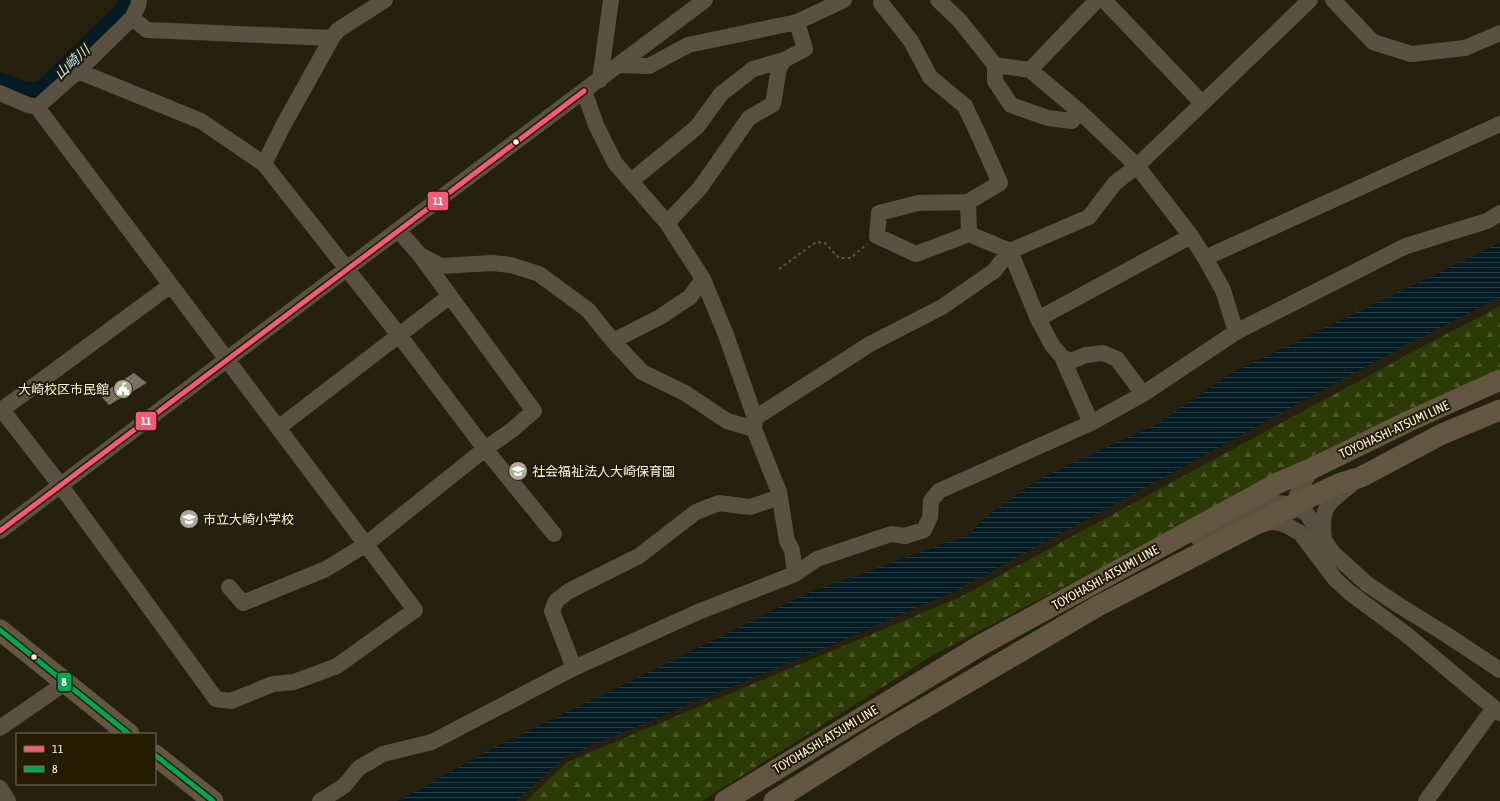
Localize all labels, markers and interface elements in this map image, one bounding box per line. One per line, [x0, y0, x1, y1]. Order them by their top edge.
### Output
water label: 山崎川 [51, 40, 94, 82]
unlabelled marker [511, 137, 521, 147]
line badge: 11 [427, 191, 449, 211]
text: 11 [433, 195, 443, 207]
public building icon: 大崎校区市民館 [112, 378, 134, 400]
place label: 大崎校区市民館 [18, 382, 109, 397]
street label: TOYOHASHI-ATSUMI LINE [1337, 397, 1452, 461]
line badge: 11 [135, 411, 157, 431]
text: 11 [141, 415, 151, 427]
school or university icon: 社会福祉法人大崎保育園 [507, 460, 529, 482]
place label: 社会福祉法人大崎保育園 [532, 464, 675, 479]
school or university icon: 市立大崎小学校 [178, 508, 200, 530]
place label: 市立大崎小学校 [203, 512, 294, 527]
street label: TOYOHASHI-ATSUMI LINE [1049, 542, 1161, 613]
unlabelled marker [29, 652, 39, 662]
line badge: 8 [57, 672, 72, 692]
text: 8 [61, 676, 67, 688]
street label: TOYOHASHI-ATSUMI LINE [770, 702, 881, 777]
legend [16, 733, 156, 785]
text: 11 [52, 742, 64, 756]
text: 8 [52, 762, 58, 776]

